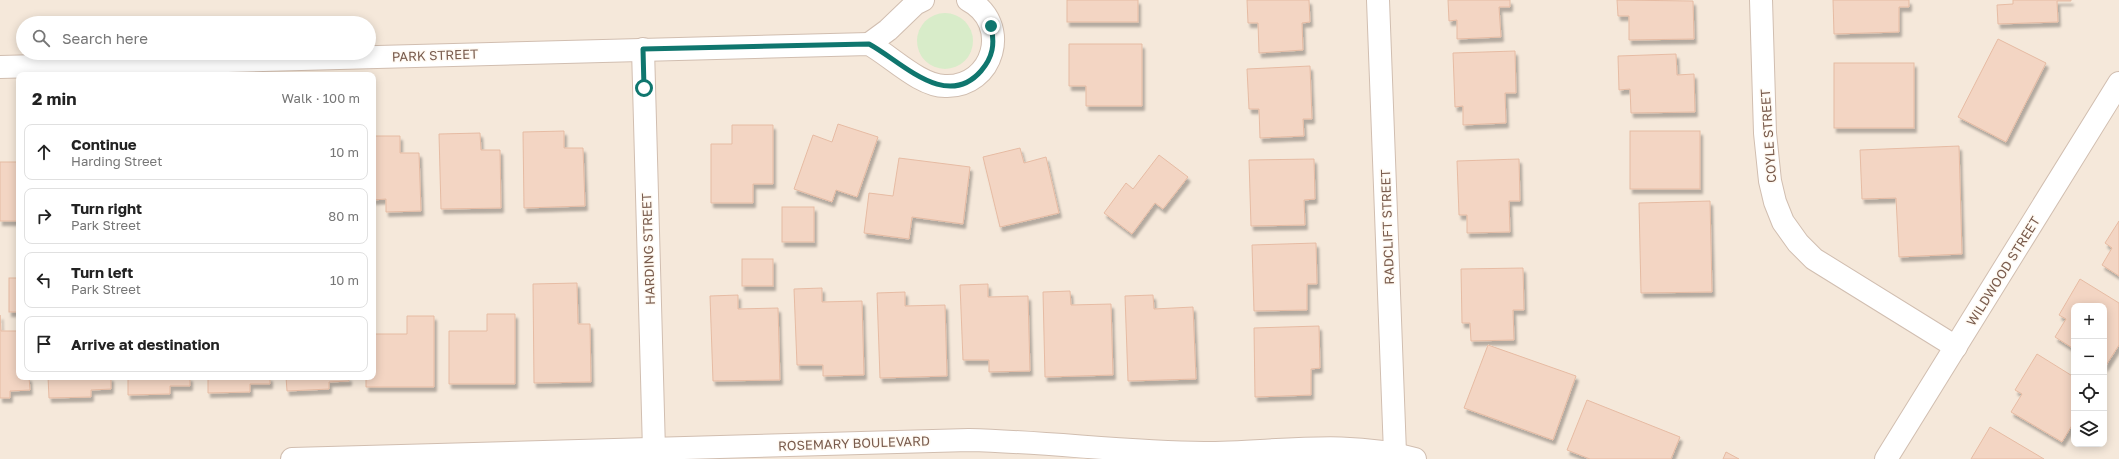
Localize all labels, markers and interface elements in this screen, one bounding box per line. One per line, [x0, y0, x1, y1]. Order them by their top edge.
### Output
search box [16, 16, 376, 60]
route end [982, 17, 1000, 35]
icon: search [30, 27, 52, 49]
text: Search here [62, 29, 148, 47]
street label: PARK STREET [392, 45, 478, 65]
route start [635, 79, 653, 97]
text: 2 min [32, 88, 76, 109]
street label: COYLE STREET [1757, 88, 1779, 184]
text: Walk · 100 m [282, 90, 360, 106]
text: Continue [71, 135, 137, 153]
icon: ahead [33, 141, 55, 163]
text: 10 m [330, 144, 359, 160]
text: Harding Street [71, 153, 162, 169]
street label: RADCLIFT STREET [1377, 169, 1397, 285]
street label: HARDING STREET [638, 193, 658, 305]
text: Turn right [71, 199, 142, 217]
icon: right [33, 205, 55, 227]
text: 80 m [328, 208, 359, 224]
street label: WILDWOOD STREET [1963, 213, 2043, 329]
text: Park Street [71, 217, 141, 233]
text: Turn left [71, 263, 133, 281]
icon: left [33, 269, 55, 291]
text: 10 m [330, 272, 359, 288]
text: Park Street [71, 281, 141, 297]
map controls [2071, 303, 2107, 447]
button: + [2071, 303, 2107, 339]
icon: arrive [33, 333, 55, 355]
text: Arrive at destination [71, 335, 220, 353]
button: − [2071, 339, 2107, 375]
button: locate [2071, 375, 2107, 411]
button: layers [2071, 411, 2107, 447]
street label: ROSEMARY BOULEVARD [778, 432, 930, 454]

